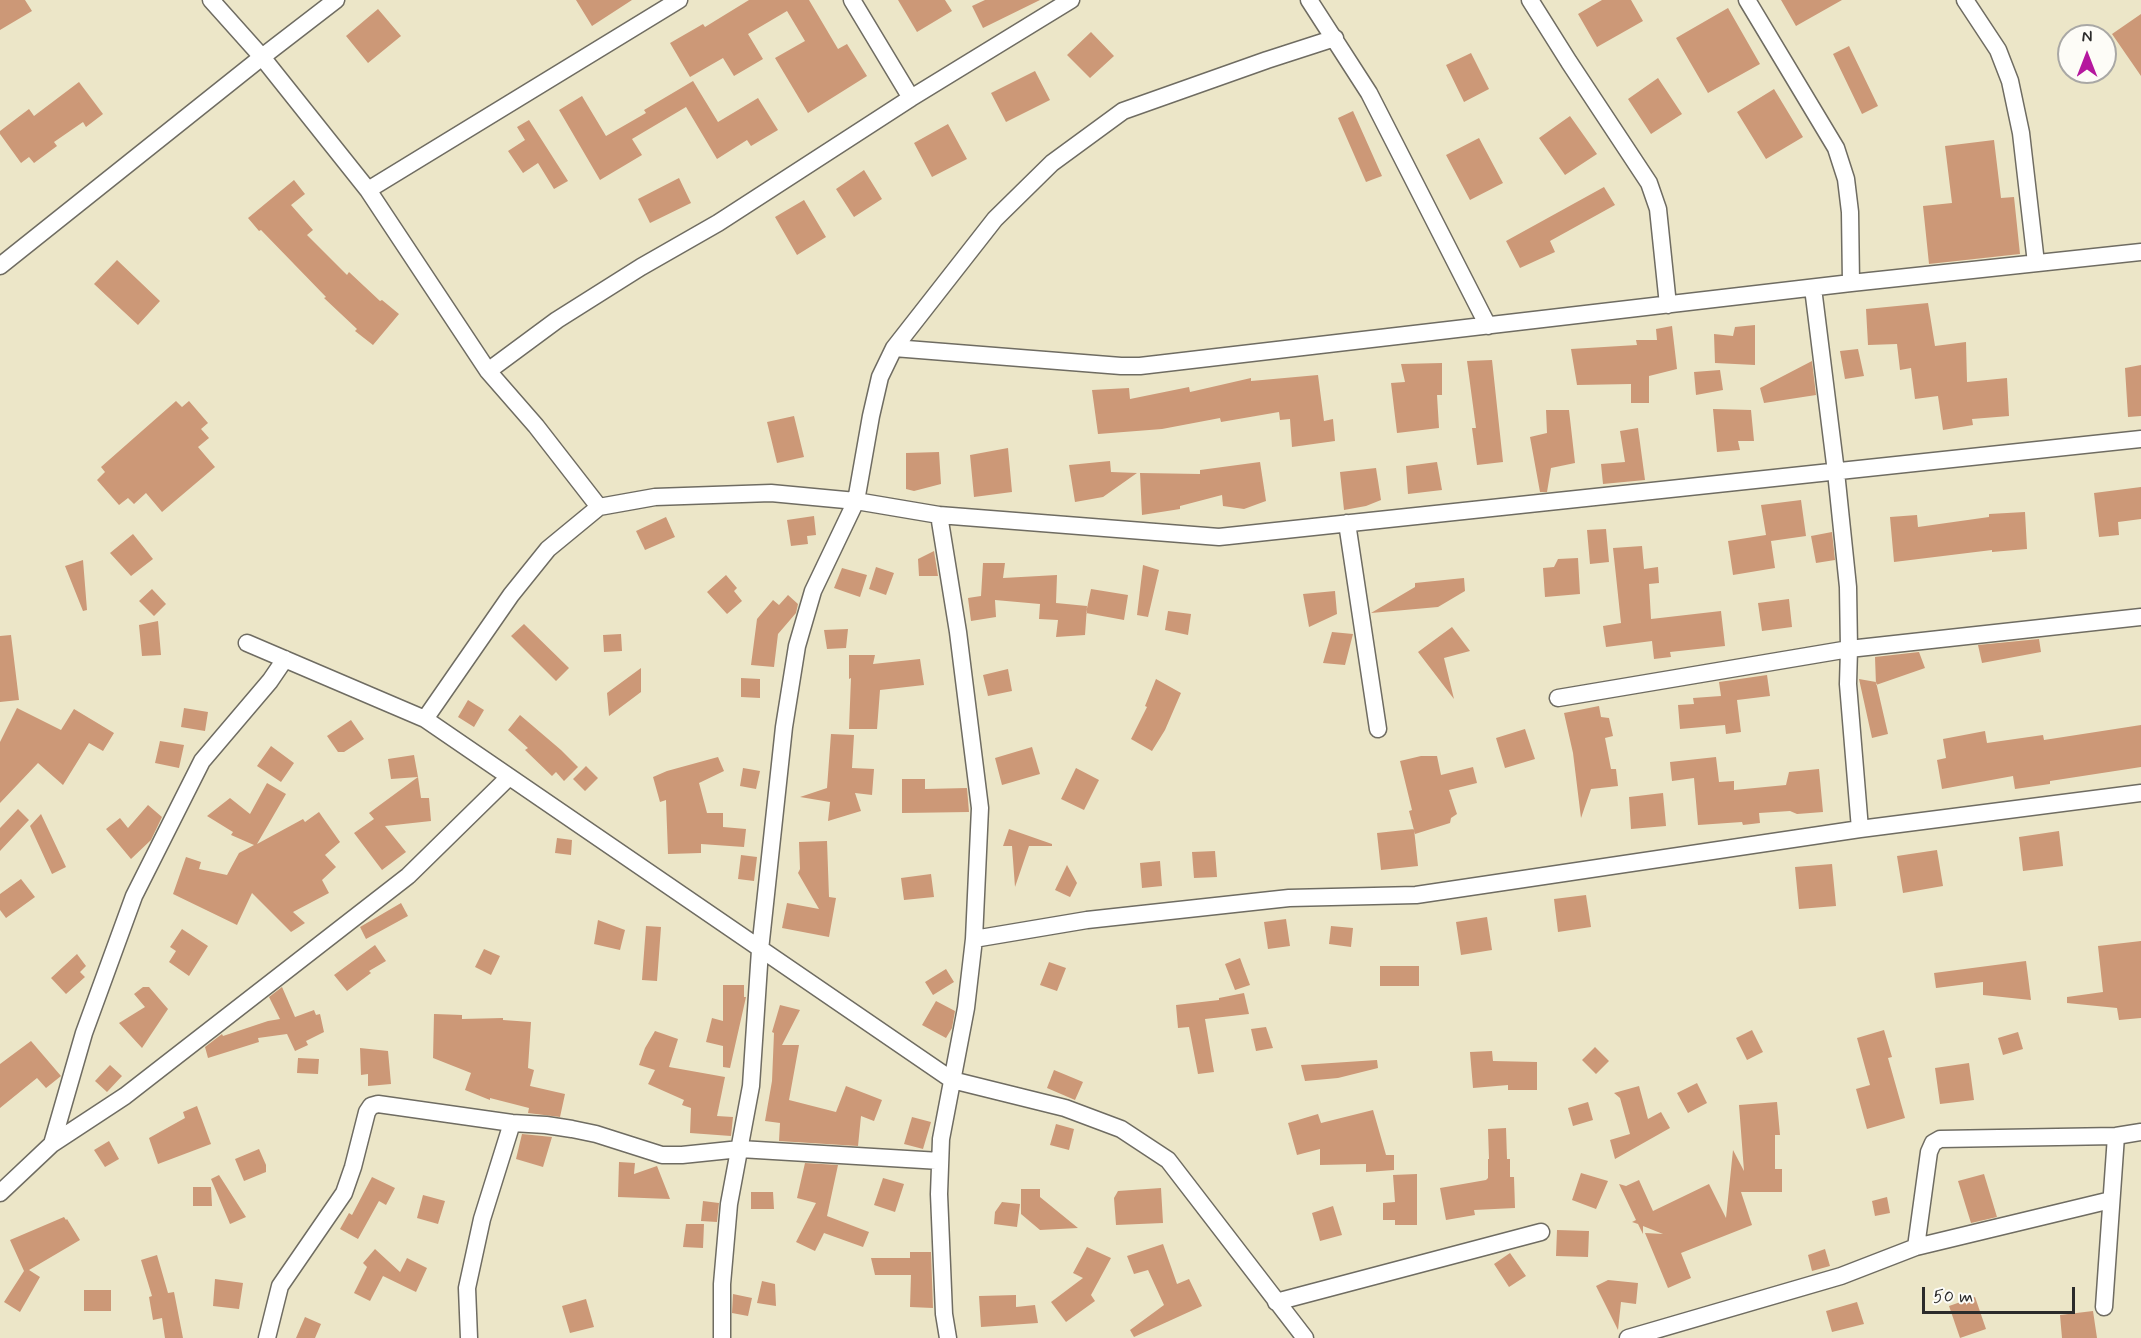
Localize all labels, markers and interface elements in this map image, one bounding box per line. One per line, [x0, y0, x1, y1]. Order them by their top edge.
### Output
north arrow [2057, 24, 2117, 84]
text: N [2082, 27, 2092, 48]
scale bar [1925, 1275, 2078, 1313]
text: 50 m [1933, 1285, 1973, 1309]

